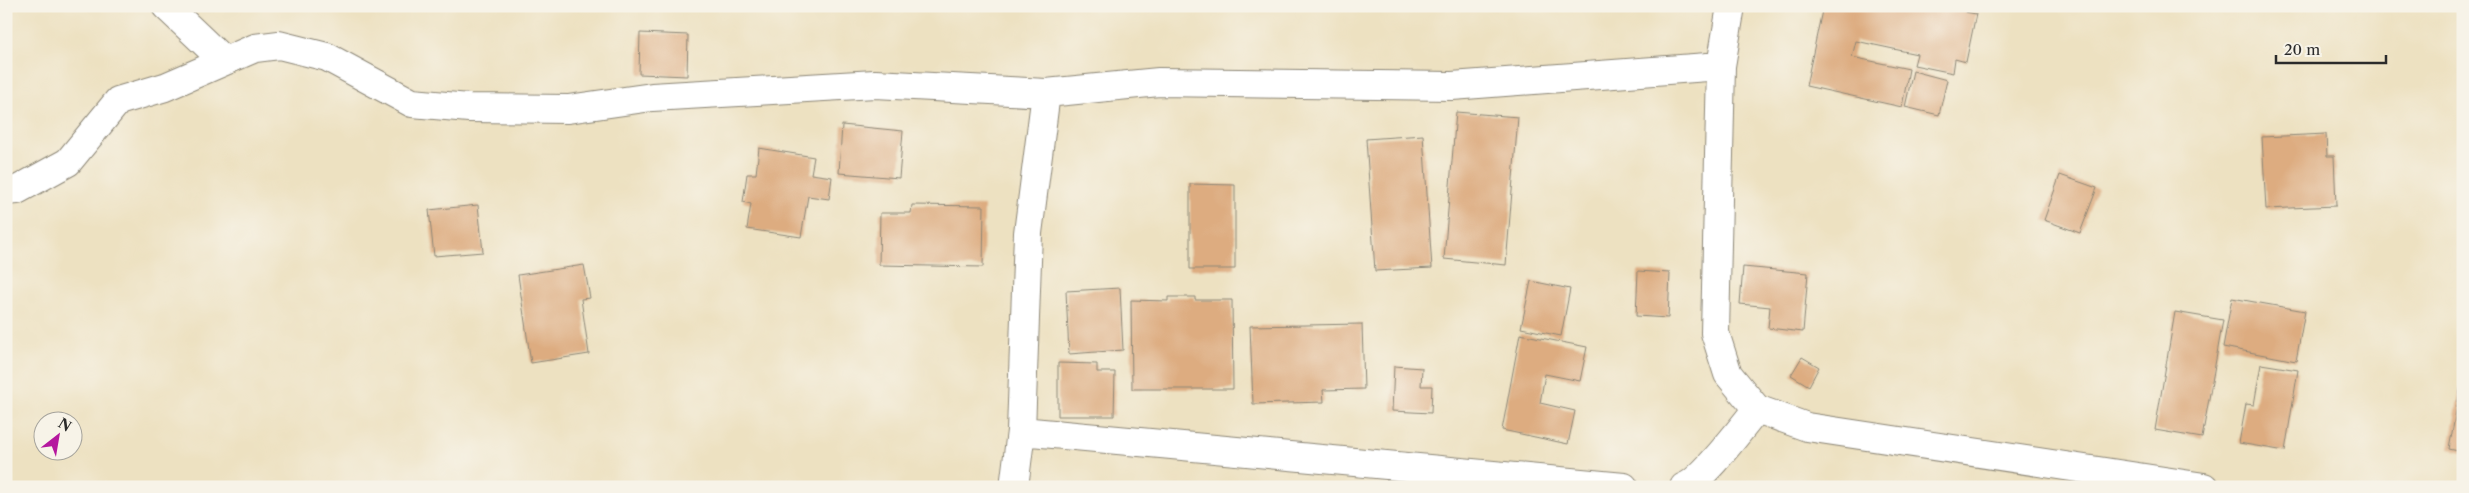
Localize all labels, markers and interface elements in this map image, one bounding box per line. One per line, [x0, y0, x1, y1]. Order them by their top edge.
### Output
scale bar [2276, 32, 2386, 64]
text: 20 m [2284, 40, 2320, 59]
north arrow [32, 410, 82, 460]
text: N [55, 414, 75, 436]

